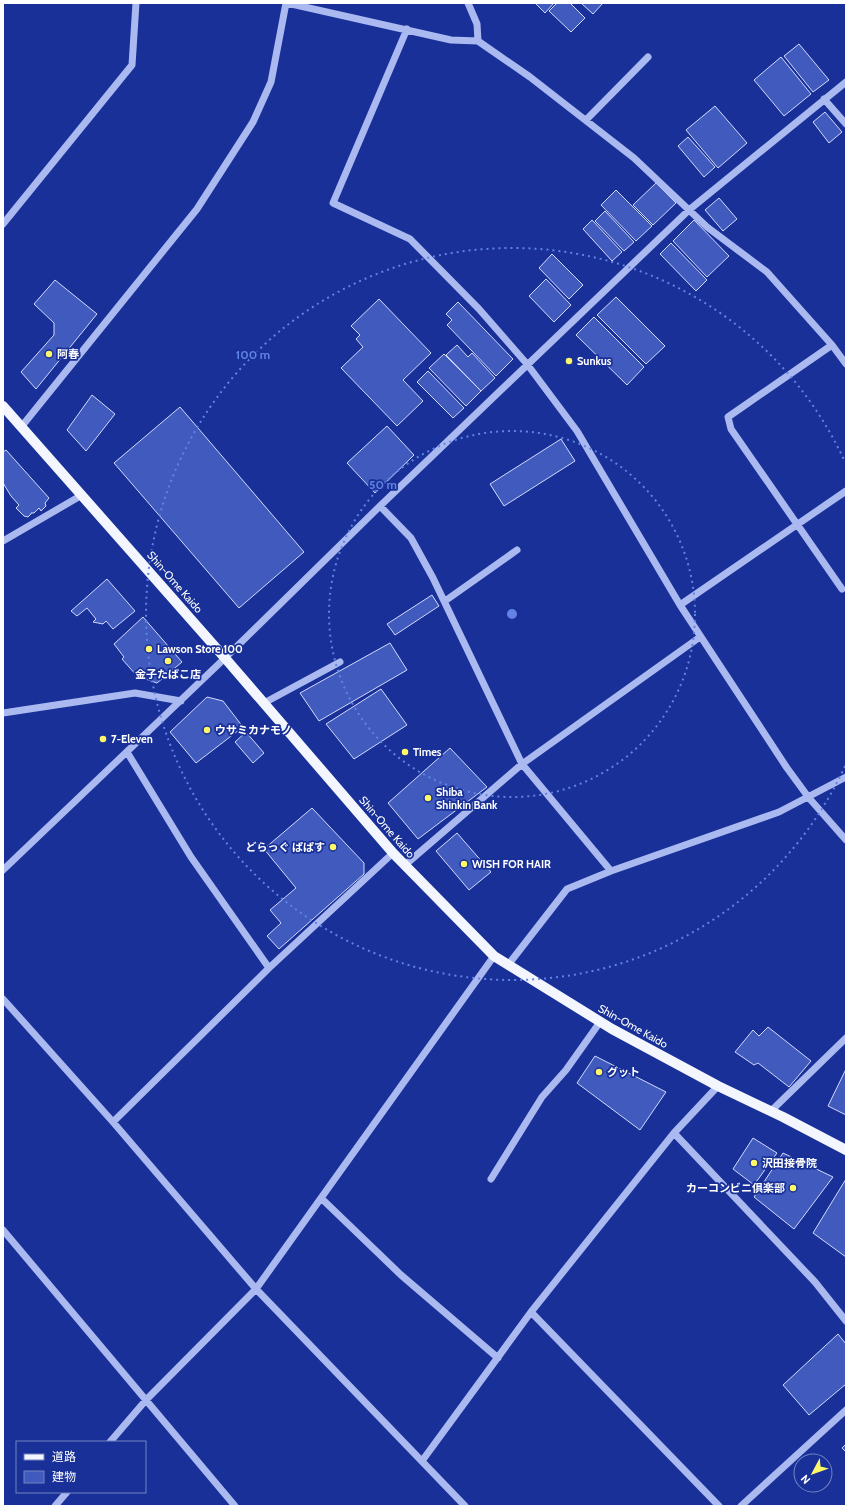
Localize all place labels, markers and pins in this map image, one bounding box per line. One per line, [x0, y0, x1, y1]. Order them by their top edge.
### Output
place label: 阿春 [57, 347, 80, 361]
marker: 阿春 [44, 349, 54, 359]
place label: Sunkus [577, 354, 612, 368]
marker: Sunkus [564, 356, 574, 366]
centre of rings [505, 607, 519, 621]
place label: Lawson Store 100 [157, 642, 243, 656]
marker: Lawson Store 100 [144, 644, 154, 654]
marker: 金子たばこ店 [163, 656, 173, 666]
place label: 金子たばこ店 [135, 667, 201, 681]
place label: ウサミカナモノ [215, 723, 292, 737]
marker: ウサミカナモノ [202, 725, 212, 735]
place label: 7-Eleven [111, 732, 153, 746]
marker: 7-Eleven [98, 734, 108, 744]
place label: Times [413, 745, 442, 759]
marker: Times [400, 747, 410, 757]
place label: Shiba Shinkin Bank [436, 785, 498, 812]
marker: Shiba Shinkin Bank [423, 793, 433, 803]
place label: どらっぐ ぱぱす [246, 840, 325, 854]
marker: どらっぐ ぱぱす [328, 842, 338, 852]
place label: WISH FOR HAIR [472, 857, 551, 871]
marker: WISH FOR HAIR [459, 859, 469, 869]
place label: グット [607, 1065, 640, 1079]
marker: グット [594, 1067, 604, 1077]
place label: 沢田接骨院 [762, 1156, 817, 1170]
marker: 沢田接骨院 [749, 1158, 759, 1168]
place label: カーコンビニ俱楽部 [686, 1181, 785, 1195]
marker: カーコンビニ俱楽部 [788, 1183, 798, 1193]

